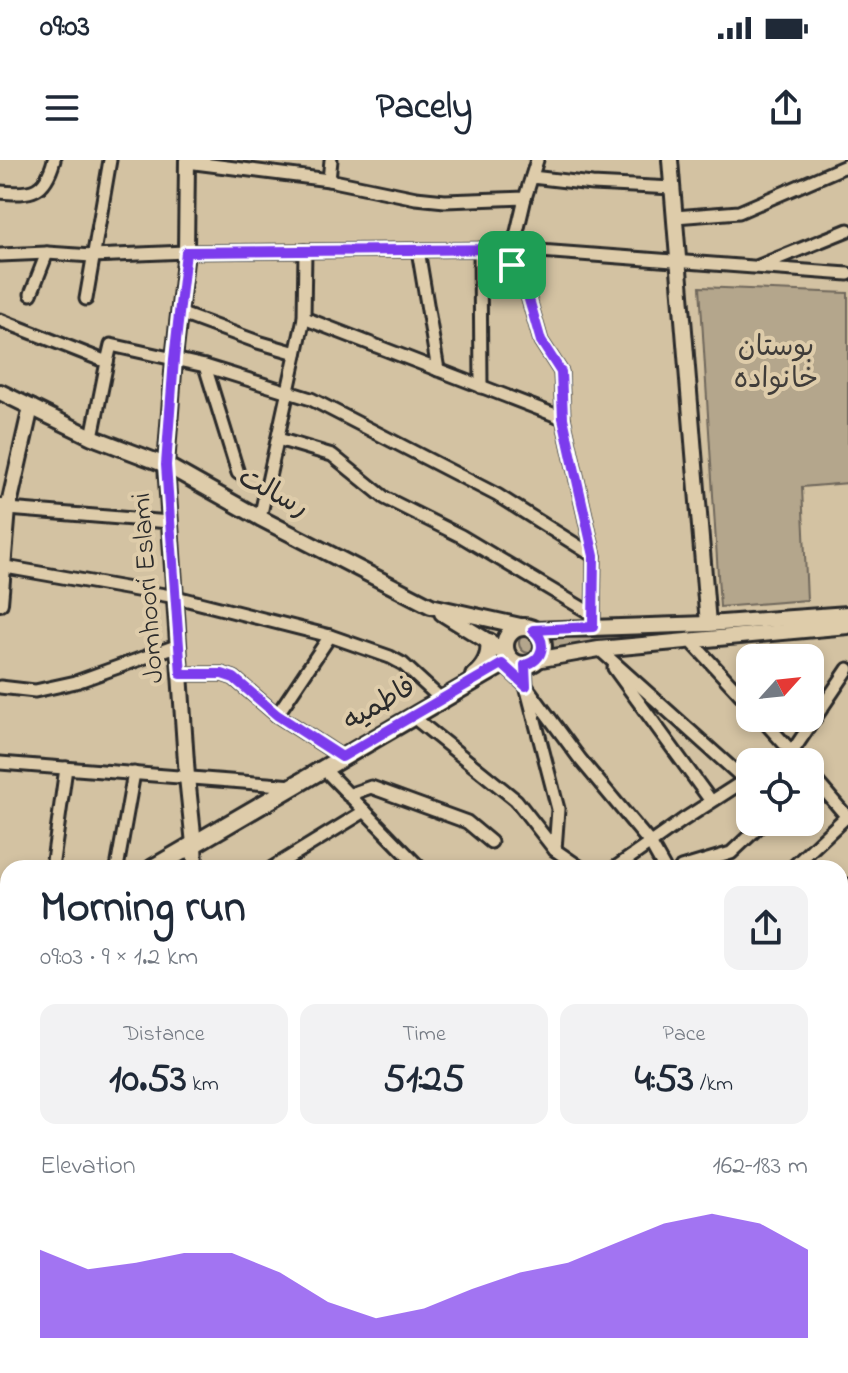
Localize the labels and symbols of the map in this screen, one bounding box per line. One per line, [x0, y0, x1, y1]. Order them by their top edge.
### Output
pin [478, 231, 546, 299]
park label: بوستان خانواده [734, 328, 818, 401]
street label: رسالت [230, 458, 316, 530]
street label: Jomhoori Eslami [122, 491, 176, 685]
north arrow [736, 644, 824, 732]
street label: فاطمیه [336, 668, 424, 742]

